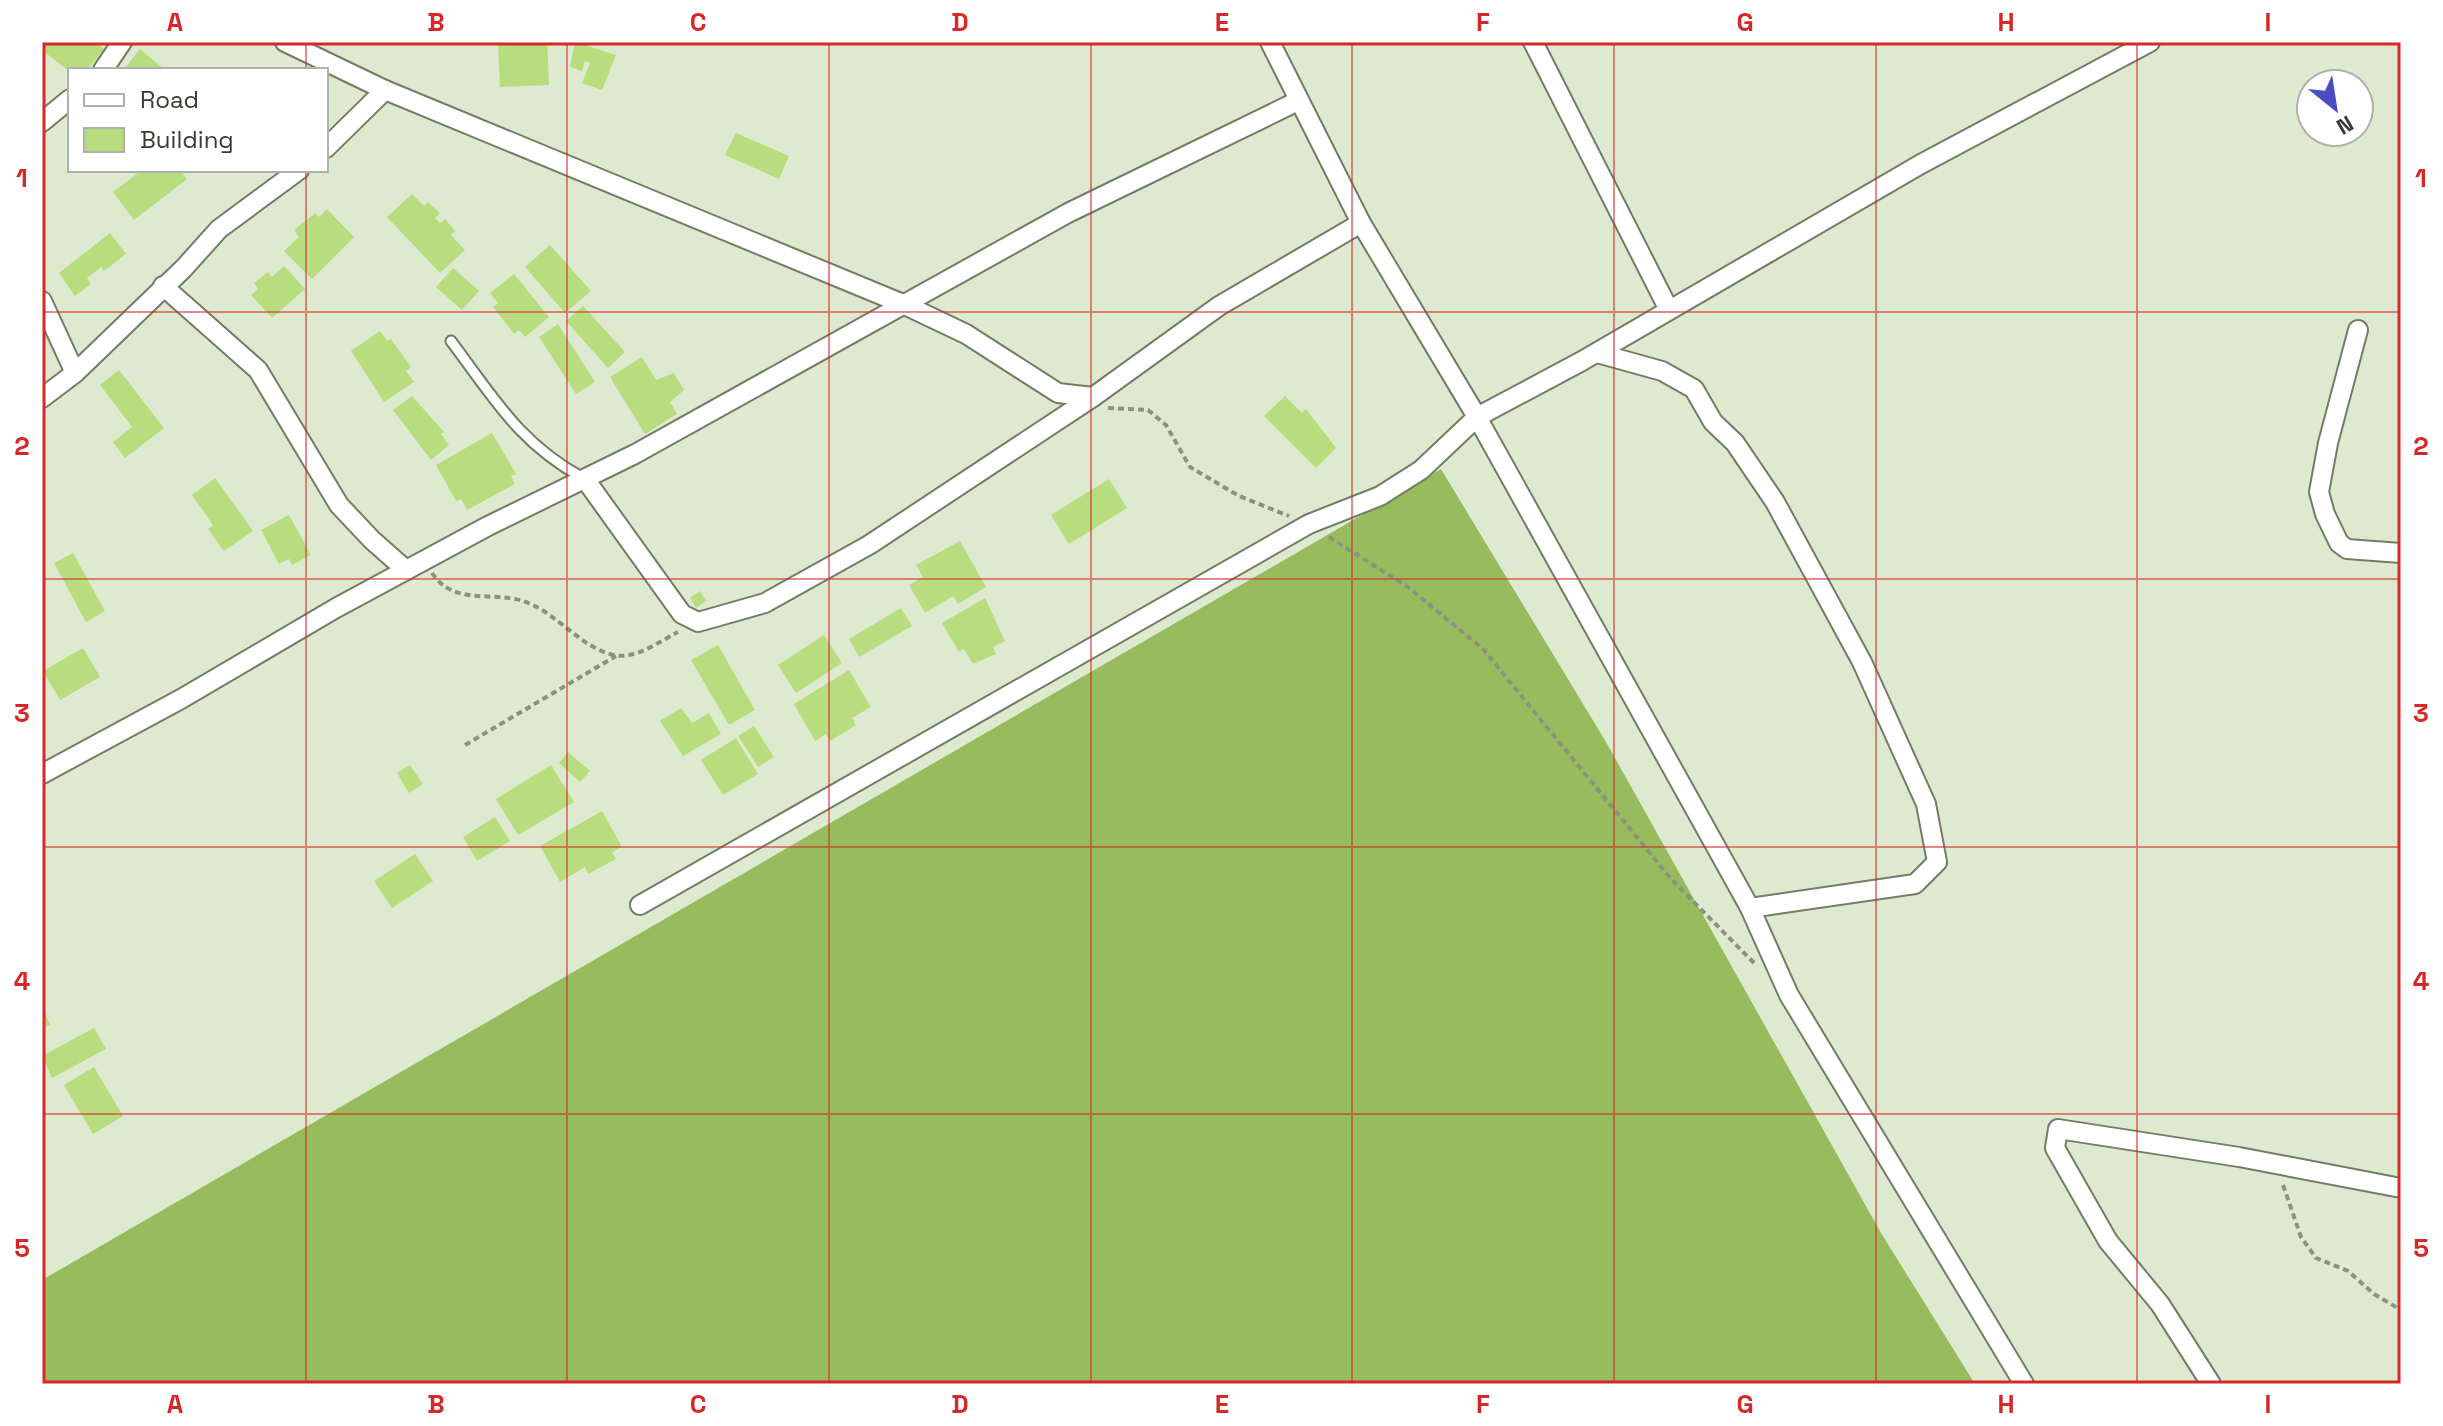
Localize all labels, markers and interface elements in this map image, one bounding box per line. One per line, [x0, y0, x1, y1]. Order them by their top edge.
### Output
text: A [167, 5, 184, 39]
text: B [427, 5, 445, 39]
text: C [690, 5, 706, 39]
text: D [951, 5, 969, 39]
text: E [1215, 5, 1229, 39]
text: F [1476, 5, 1490, 39]
text: G [1736, 5, 1754, 39]
text: H [1997, 5, 2015, 39]
text: I [2265, 5, 2271, 39]
legend [68, 68, 328, 172]
north arrow [2295, 68, 2375, 148]
text: Road [140, 84, 199, 115]
text: N [2332, 110, 2358, 141]
text: Building [140, 124, 234, 155]
text: 1 [16, 161, 28, 195]
text: 1 [2415, 161, 2427, 195]
text: 2 [14, 429, 30, 463]
text: 2 [2413, 429, 2429, 463]
text: 3 [14, 696, 30, 730]
text: 3 [2413, 696, 2429, 730]
text: 4 [14, 964, 30, 998]
text: 4 [2413, 964, 2429, 998]
text: 5 [14, 1231, 30, 1265]
text: 5 [2413, 1231, 2429, 1265]
text: A [167, 1387, 184, 1421]
text: B [427, 1387, 445, 1421]
text: C [690, 1387, 706, 1421]
text: D [951, 1387, 969, 1421]
text: E [1215, 1387, 1229, 1421]
text: F [1476, 1387, 1490, 1421]
text: G [1736, 1387, 1754, 1421]
text: H [1997, 1387, 2015, 1421]
text: I [2265, 1387, 2271, 1421]

